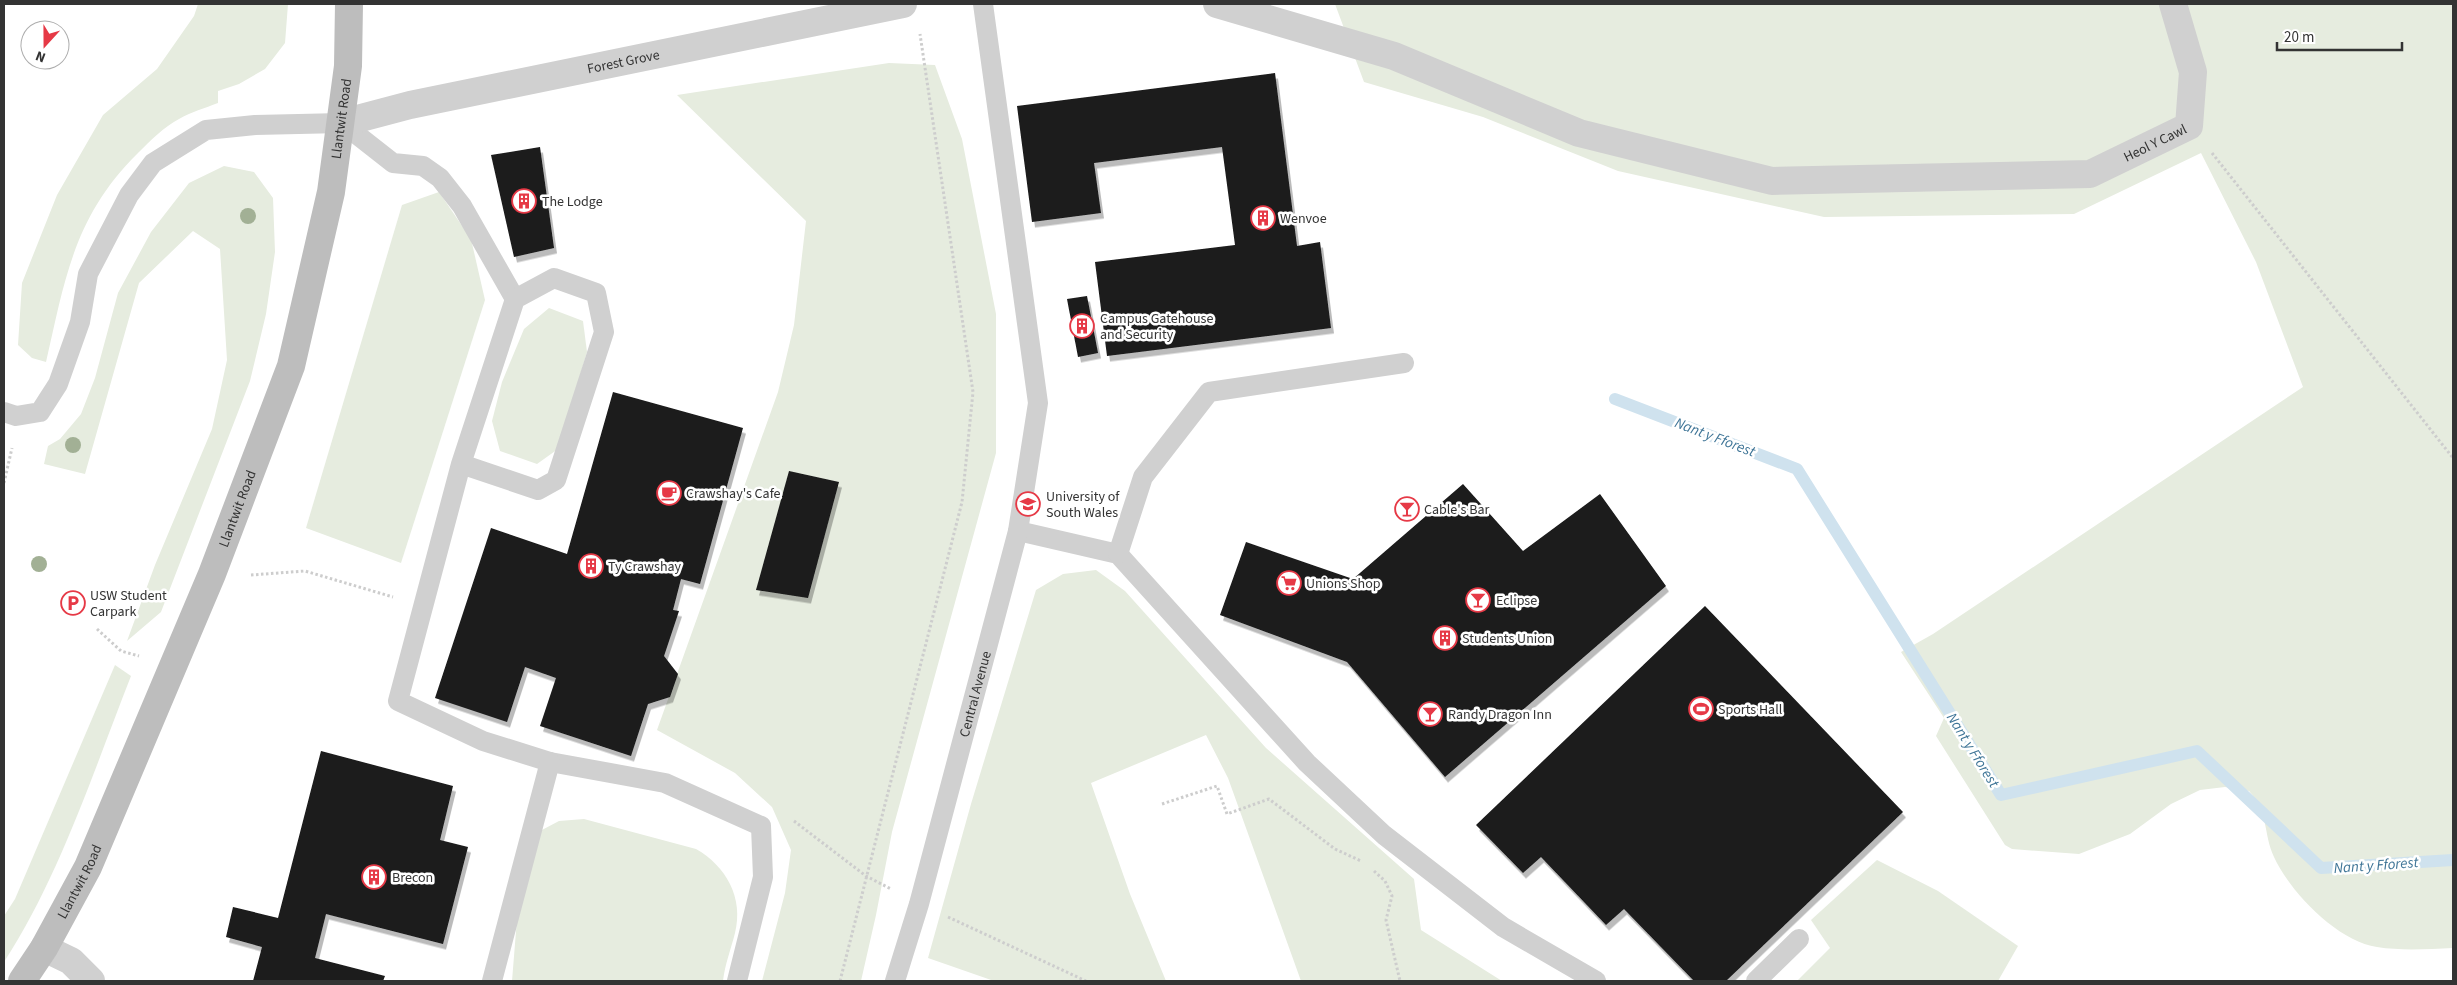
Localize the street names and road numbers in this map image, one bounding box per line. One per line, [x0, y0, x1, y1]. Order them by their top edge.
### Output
street label: Forest Grove [585, 45, 661, 79]
street label: Llantwit Road [327, 77, 357, 160]
street label: Heol Y Cawl [2120, 119, 2191, 167]
street label: Llantwit Road [214, 467, 262, 550]
street label: Central Avenue [955, 649, 997, 740]
street label: Llantwit Road [53, 842, 107, 923]

